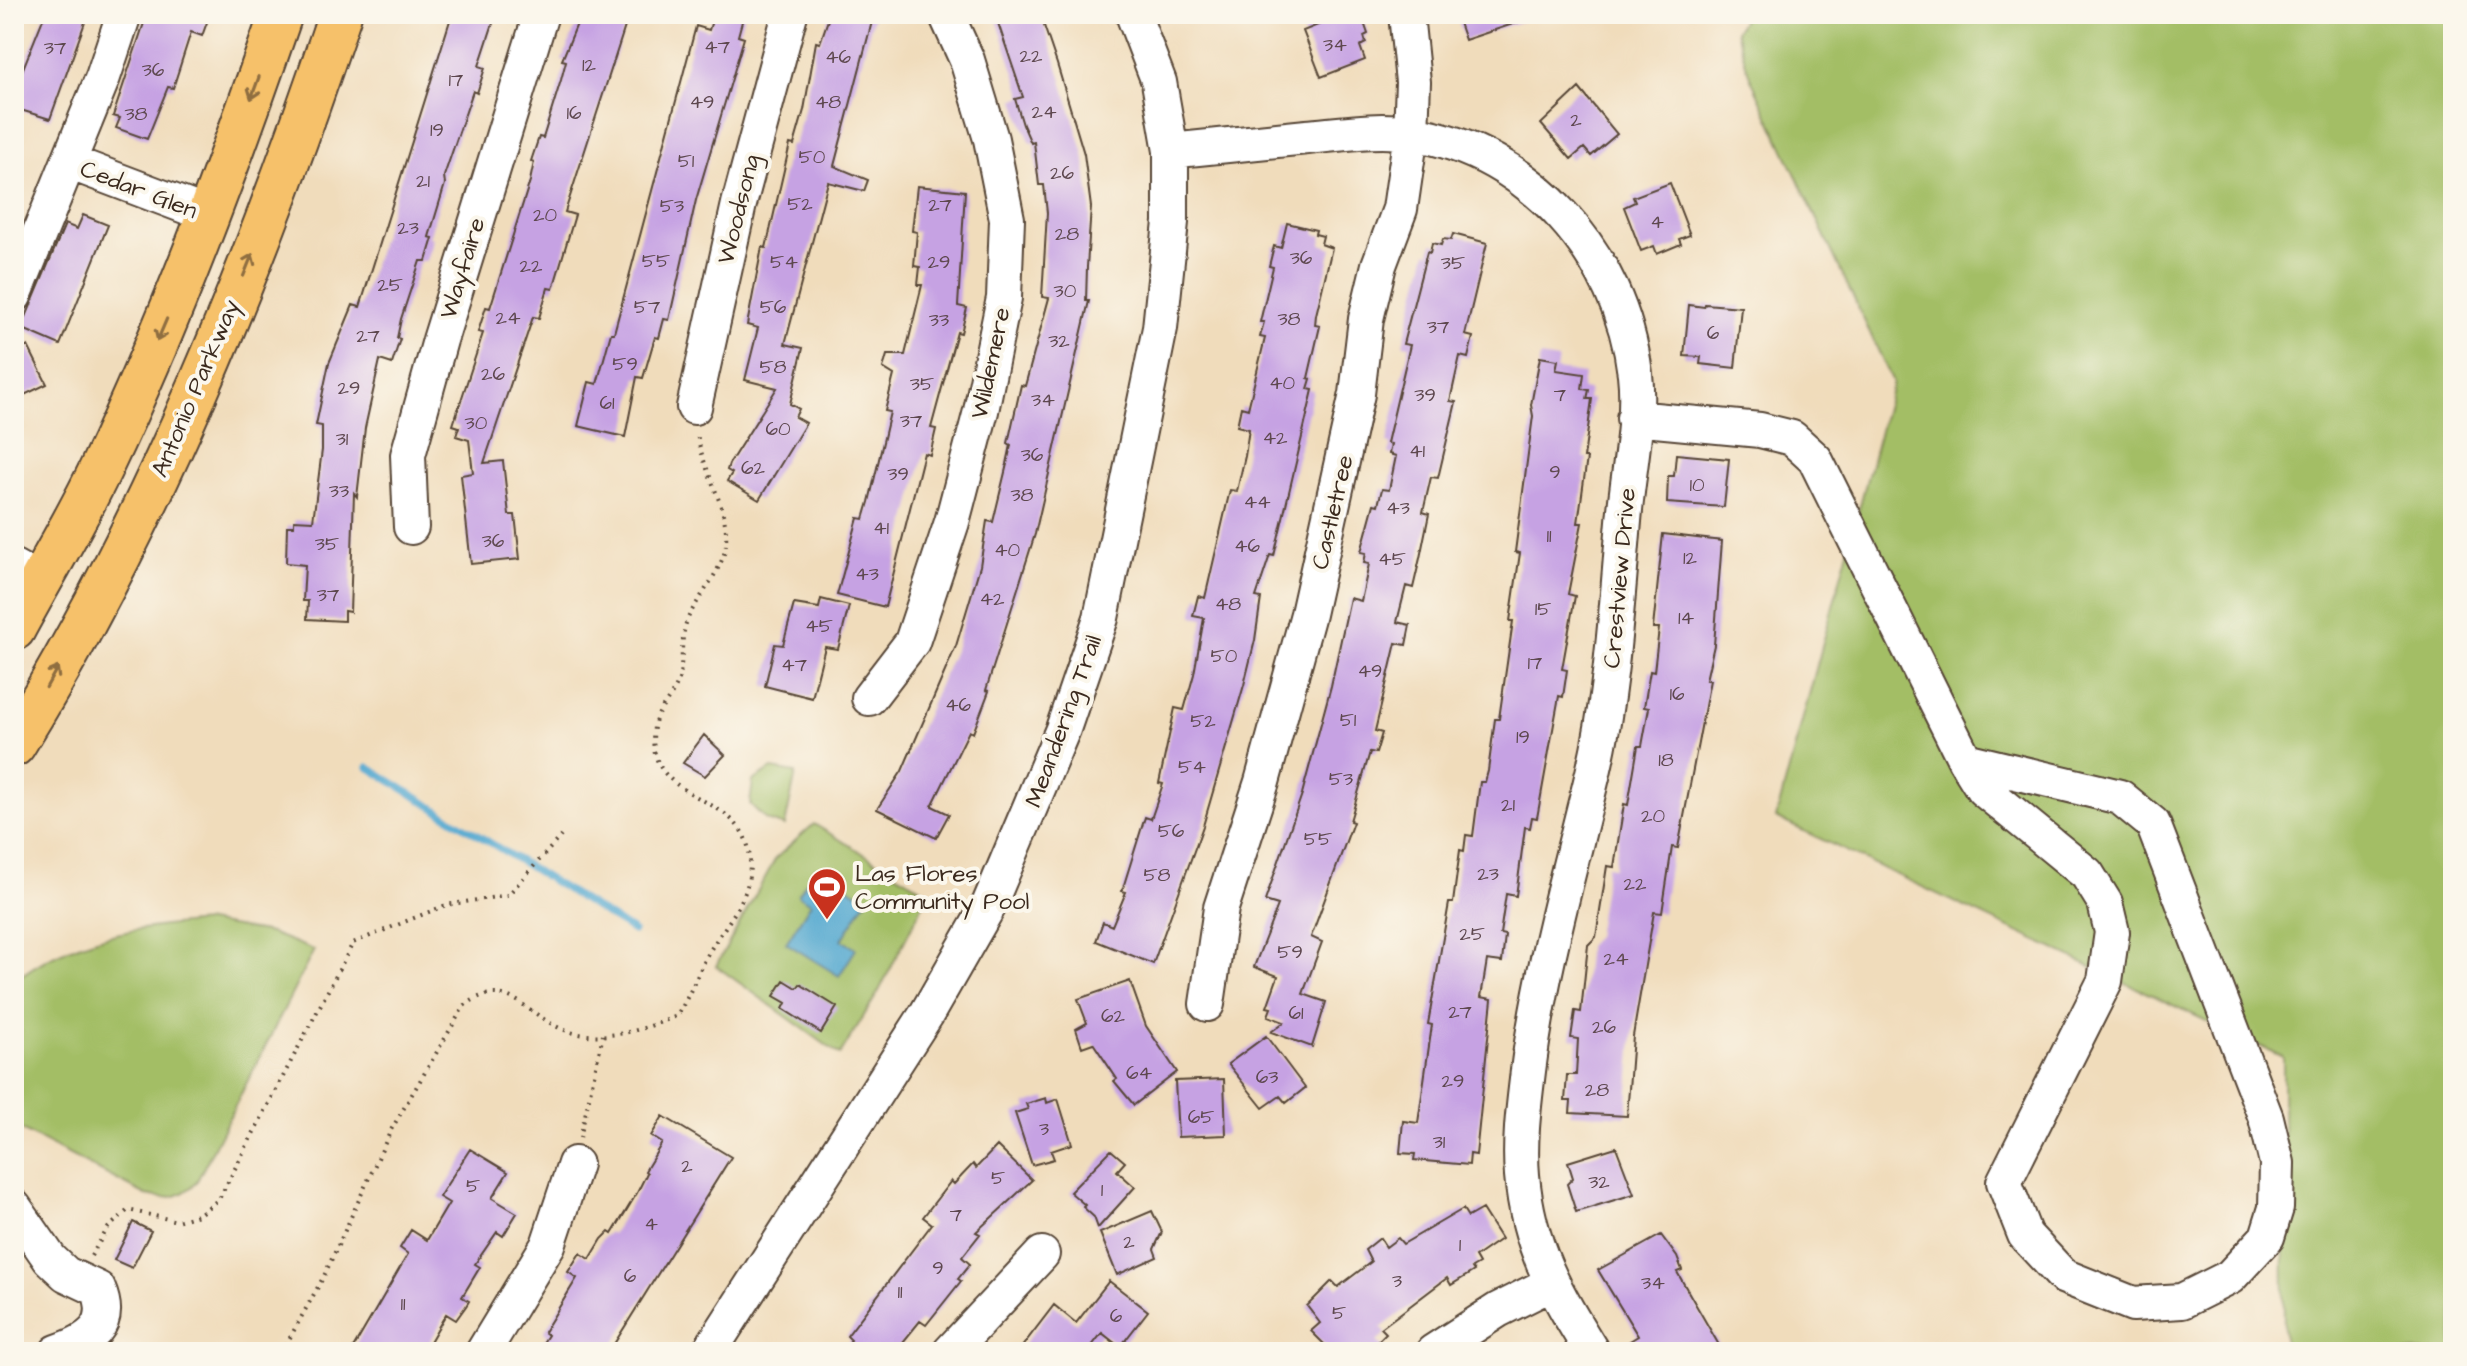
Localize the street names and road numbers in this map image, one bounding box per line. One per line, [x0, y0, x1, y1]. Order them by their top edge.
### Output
street label: Woodsong [709, 151, 770, 268]
street label: Cedar Glen [75, 152, 202, 228]
street label: Wayfaire [431, 213, 495, 323]
street label: Antonio Parkway [143, 294, 250, 483]
street label: Wildemere [963, 304, 1019, 422]
street label: Castletree [1303, 452, 1363, 573]
street label: Crestview Drive [1595, 486, 1645, 670]
street label: Meandering Trail [1017, 630, 1112, 813]

